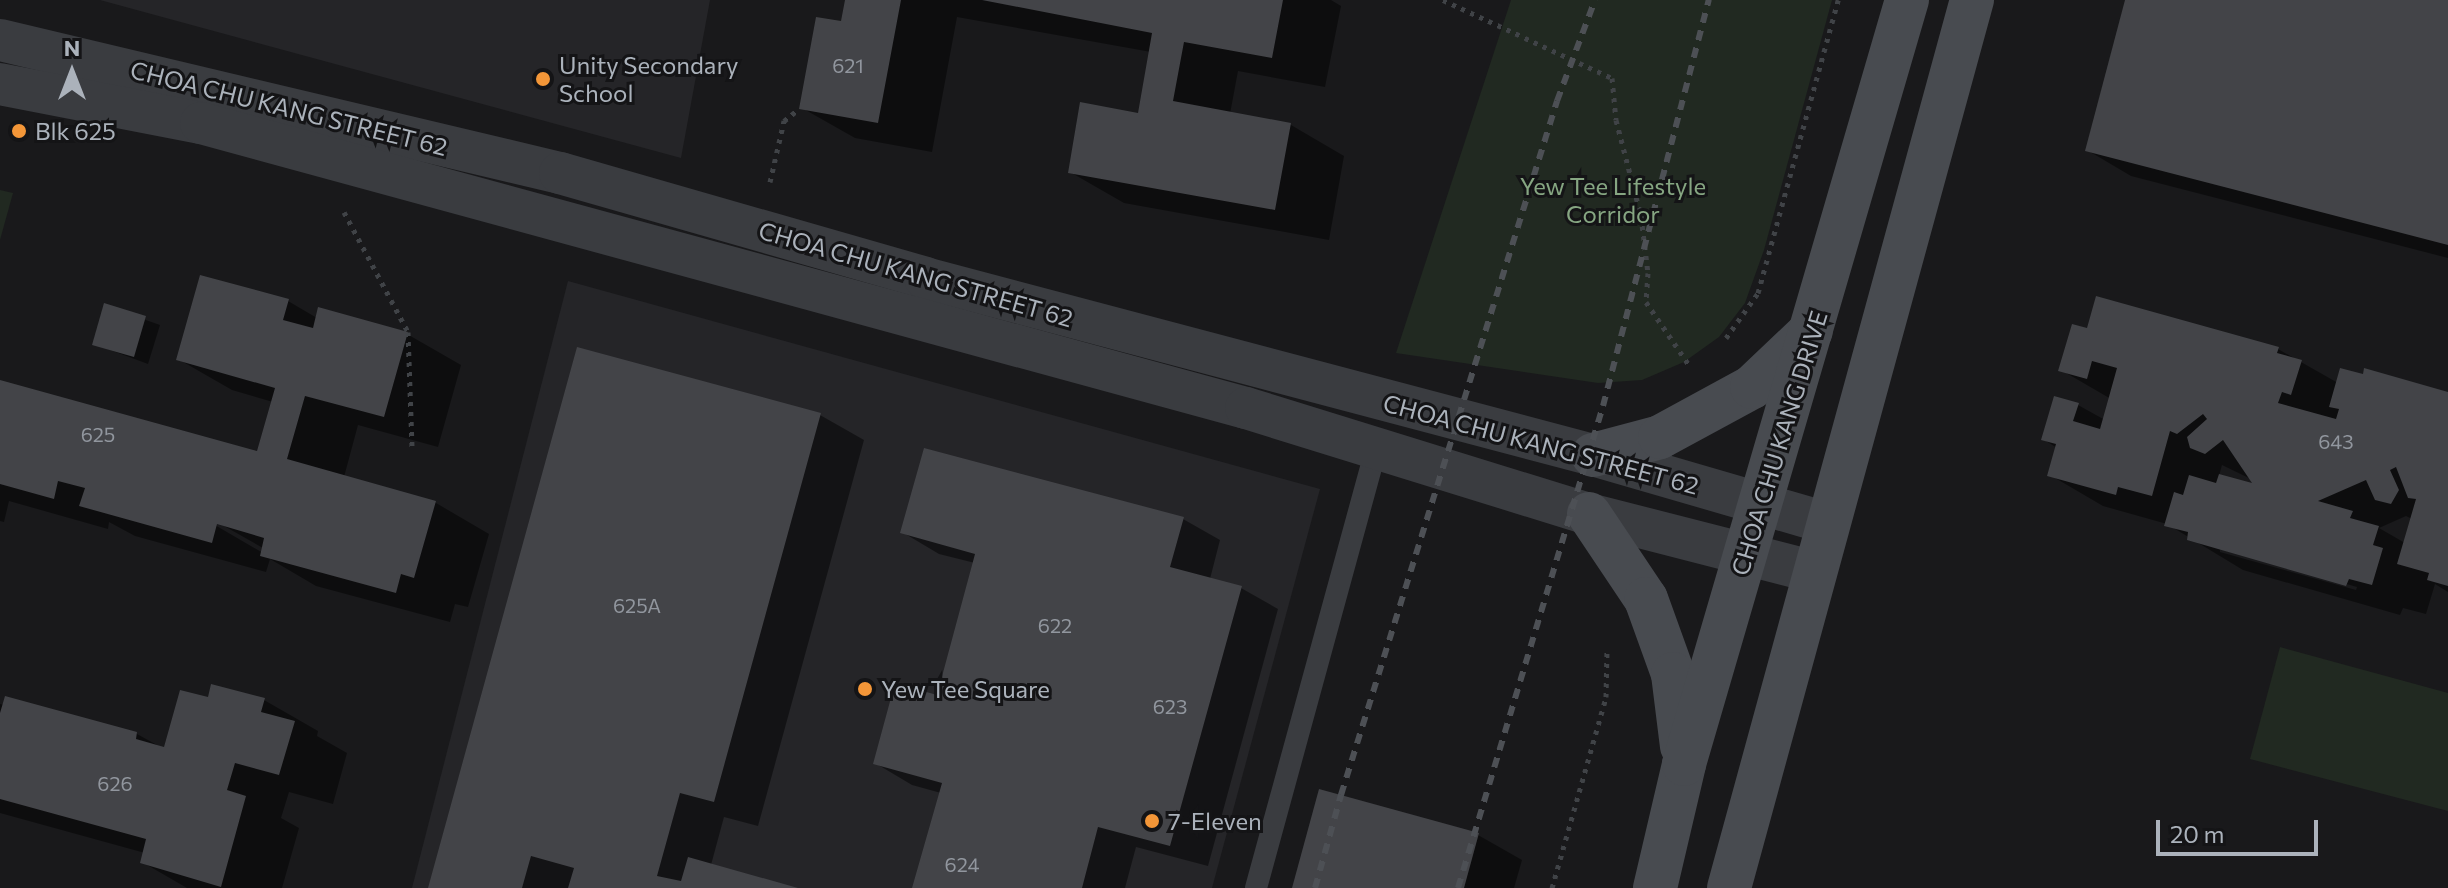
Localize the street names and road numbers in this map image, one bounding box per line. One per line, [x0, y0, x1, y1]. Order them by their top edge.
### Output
street label: CHOA CHU KANG STREET 62 [128, 55, 450, 161]
street label: CHOA CHU KANG STREET 62 [756, 215, 1076, 333]
street label: CHOA CHU KANG DRIVE [1725, 307, 1833, 579]
street label: CHOA CHU KANG STREET 62 [1380, 388, 1702, 500]

